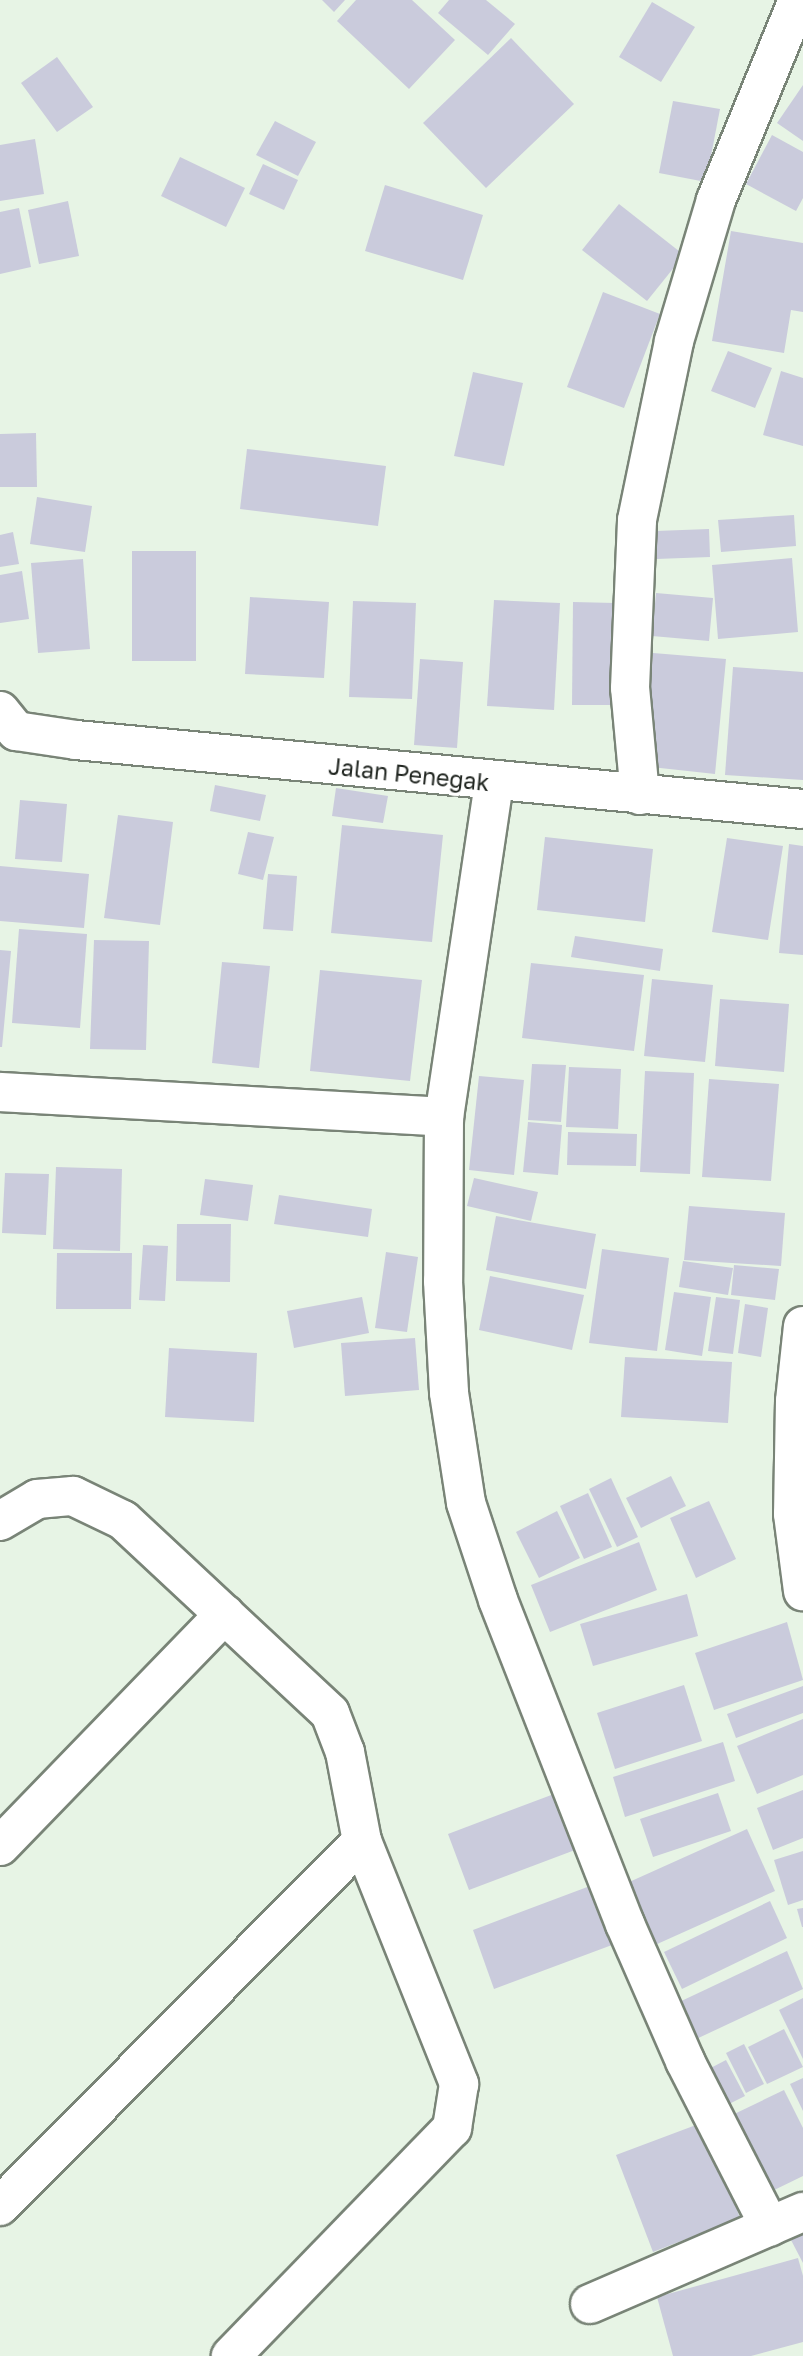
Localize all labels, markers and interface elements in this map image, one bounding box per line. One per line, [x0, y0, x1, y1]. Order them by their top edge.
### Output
street label: Jalan Penegak [327, 752, 491, 796]

